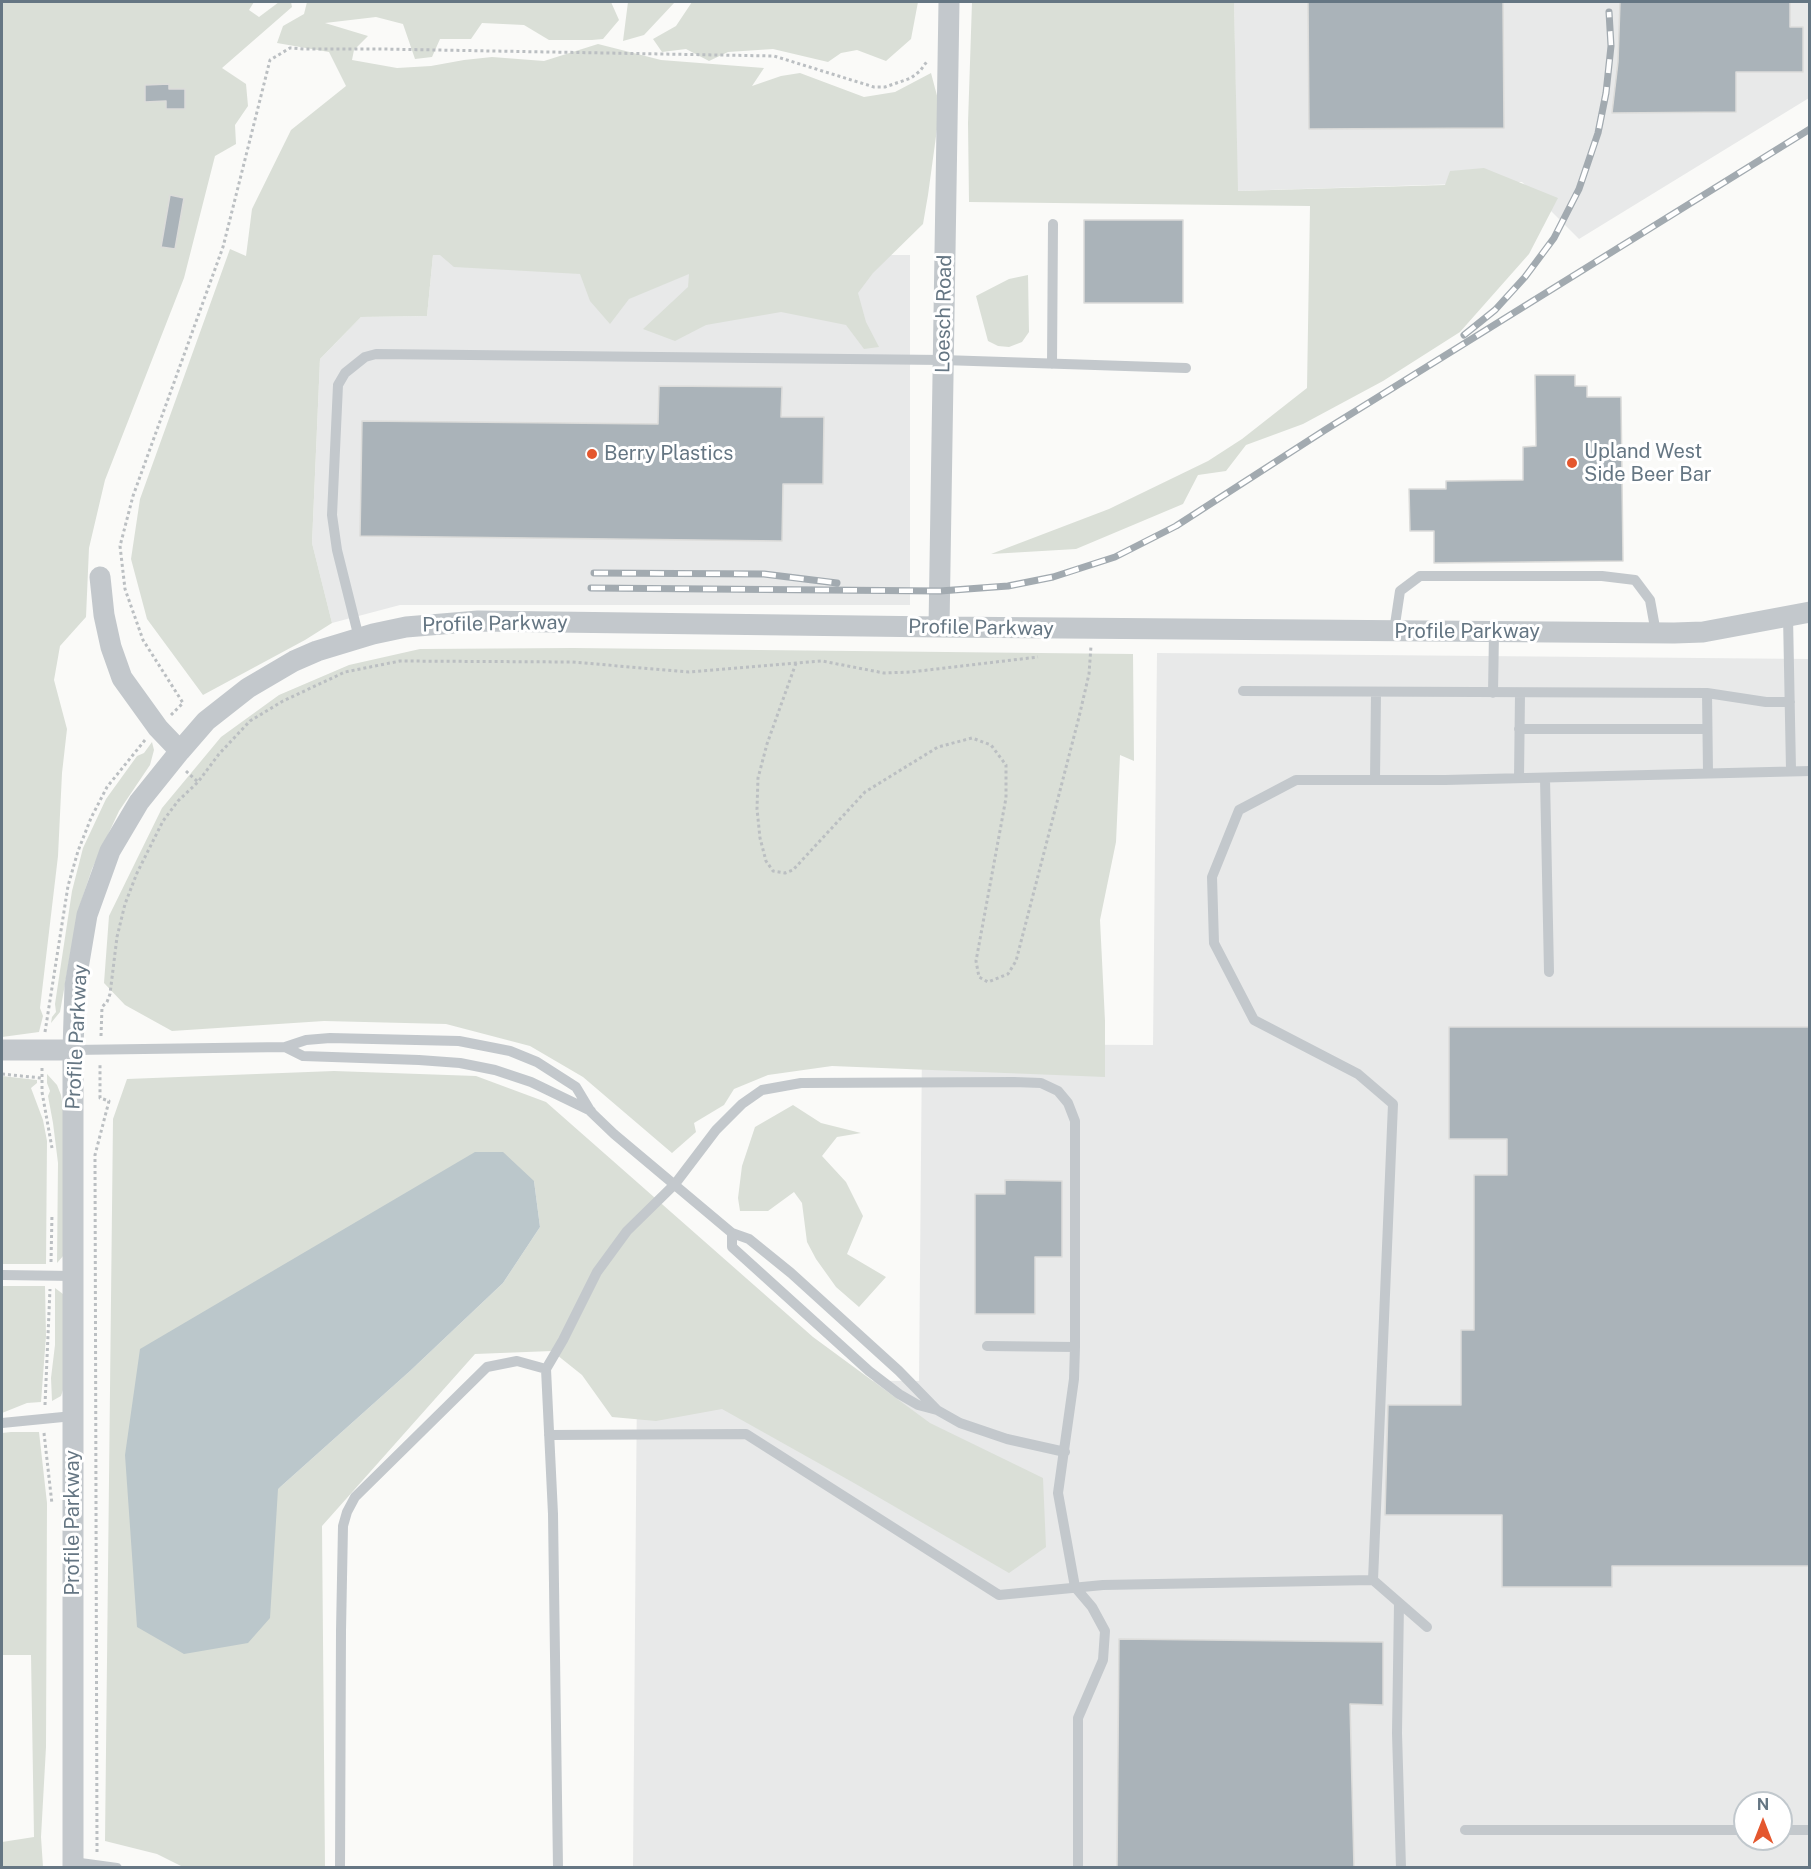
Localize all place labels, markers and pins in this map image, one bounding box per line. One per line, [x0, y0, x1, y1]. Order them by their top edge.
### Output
place label: Upland West Side Beer Bar [1584, 440, 1712, 487]
place label: Berry Plastics [604, 442, 733, 466]
marker: Berry Plastics [585, 447, 599, 461]
marker: Upland West Side Beer Bar [1565, 456, 1579, 470]

